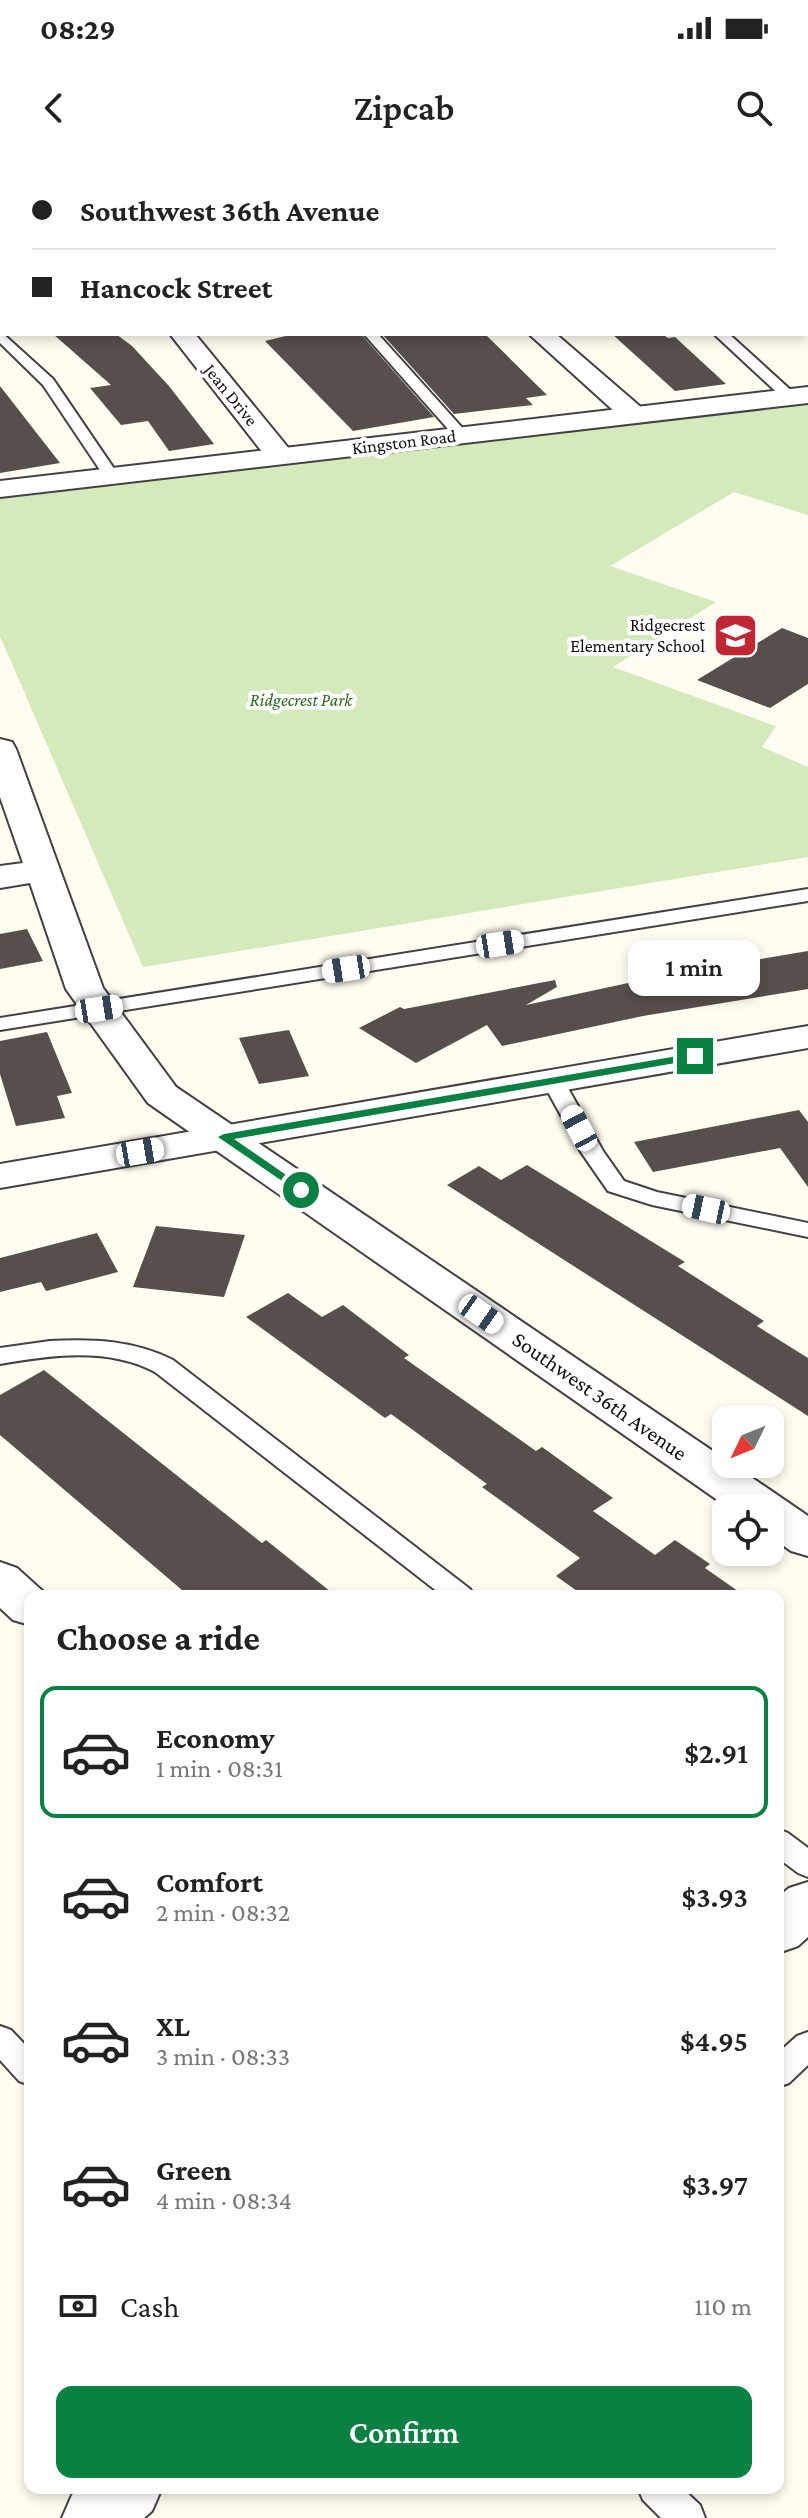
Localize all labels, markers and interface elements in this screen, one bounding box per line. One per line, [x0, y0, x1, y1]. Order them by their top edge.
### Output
text: 08:29 [40, 12, 116, 45]
icon: back [32, 86, 76, 130]
icon: search [732, 86, 776, 130]
text: Zipcab [354, 88, 454, 128]
text: Southwest 36th Avenue [80, 194, 379, 227]
text: Hancock Street [80, 271, 272, 304]
street label: Jean Drive [199, 358, 262, 430]
street label: Kingston Road [351, 426, 458, 458]
school or university icon: Ridgecrest Elementary School [712, 611, 760, 659]
place label: Ridgecrest Elementary School [570, 615, 706, 656]
park label: Ridgecrest Park [250, 690, 353, 710]
car [474, 928, 526, 960]
callout: 1 min [629, 940, 761, 996]
car [320, 953, 372, 985]
text: 1 min [665, 953, 723, 982]
car [73, 993, 125, 1025]
route end [677, 1038, 713, 1074]
car [557, 1101, 601, 1155]
car [114, 1136, 166, 1168]
route start [283, 1172, 319, 1208]
car [680, 1192, 732, 1226]
car [454, 1290, 508, 1338]
street label: Southwest 36th Avenue [508, 1326, 692, 1466]
north arrow [712, 1406, 784, 1478]
map controls [712, 1406, 784, 1566]
button: locate [712, 1494, 784, 1566]
text: Choose a ride [56, 1618, 260, 1658]
icon: car [60, 1716, 132, 1788]
text: Economy [156, 1721, 275, 1754]
text: $2.91 [684, 1736, 748, 1769]
text: 1 min · 08:31 [156, 1754, 283, 1783]
icon: car [60, 1860, 132, 1932]
text: Comfort [156, 1865, 263, 1898]
text: $3.93 [682, 1880, 748, 1913]
text: 2 min · 08:32 [156, 1898, 290, 1927]
icon: car [60, 2004, 132, 2076]
text: XL [156, 2009, 190, 2042]
text: $4.95 [680, 2024, 748, 2057]
text: 3 min · 08:33 [156, 2042, 290, 2071]
icon: car [60, 2148, 132, 2220]
text: Green [156, 2153, 232, 2186]
text: $3.97 [682, 2168, 748, 2201]
text: 4 min · 08:34 [156, 2186, 292, 2215]
icon: cash [56, 2284, 100, 2328]
text: Cash [120, 2290, 179, 2323]
text: 110 m [694, 2292, 752, 2321]
button: Confirm [56, 2386, 752, 2478]

